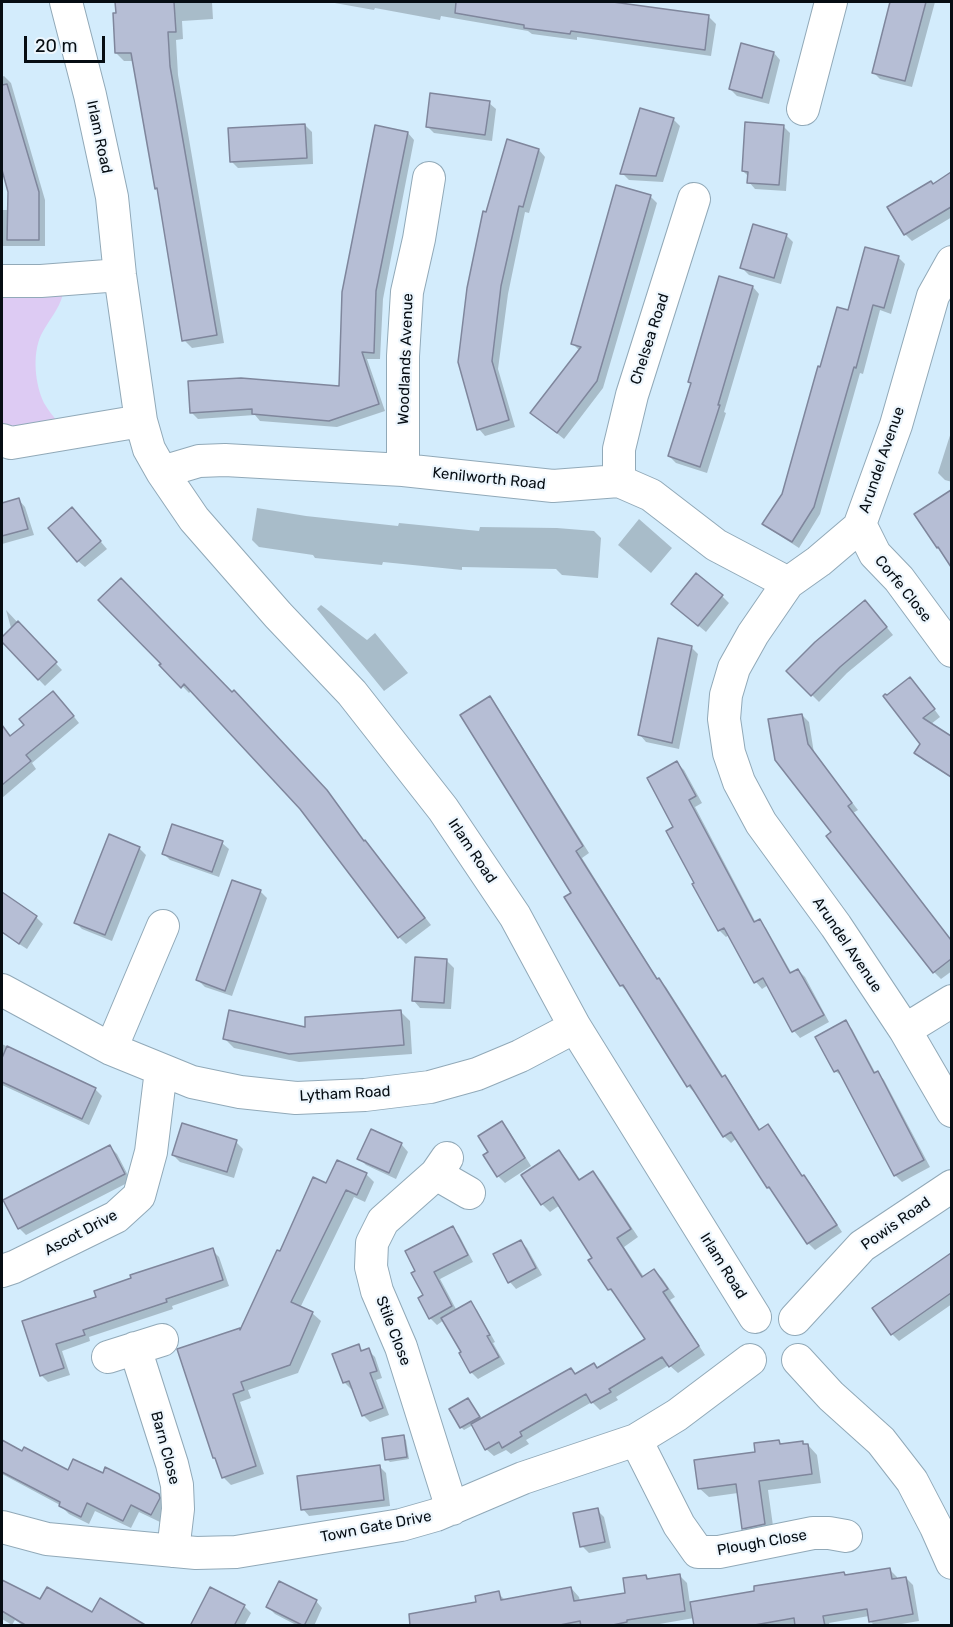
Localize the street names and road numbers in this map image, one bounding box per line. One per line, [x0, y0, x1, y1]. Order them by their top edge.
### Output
street label: Irlam Road [82, 99, 116, 175]
street label: Chelsea Road [627, 291, 673, 387]
street label: Woodlands Avenue [395, 293, 417, 425]
street label: Arundel Avenue [855, 405, 909, 515]
street label: Kenilworth Road [432, 464, 546, 494]
street label: Corfe Close [871, 552, 935, 626]
street label: Irlam Road [444, 815, 500, 887]
street label: Arundel Avenue [808, 894, 886, 996]
street label: Lytham Road [299, 1083, 391, 1105]
street label: Powis Road [858, 1194, 934, 1254]
street label: Ascot Drive [41, 1206, 121, 1260]
street label: Irlam Road [696, 1230, 750, 1302]
street label: Stile Close [372, 1294, 414, 1368]
street label: Barn Close [147, 1409, 183, 1487]
street label: Town Gate Drive [319, 1507, 433, 1547]
street label: Plough Close [716, 1526, 808, 1560]

